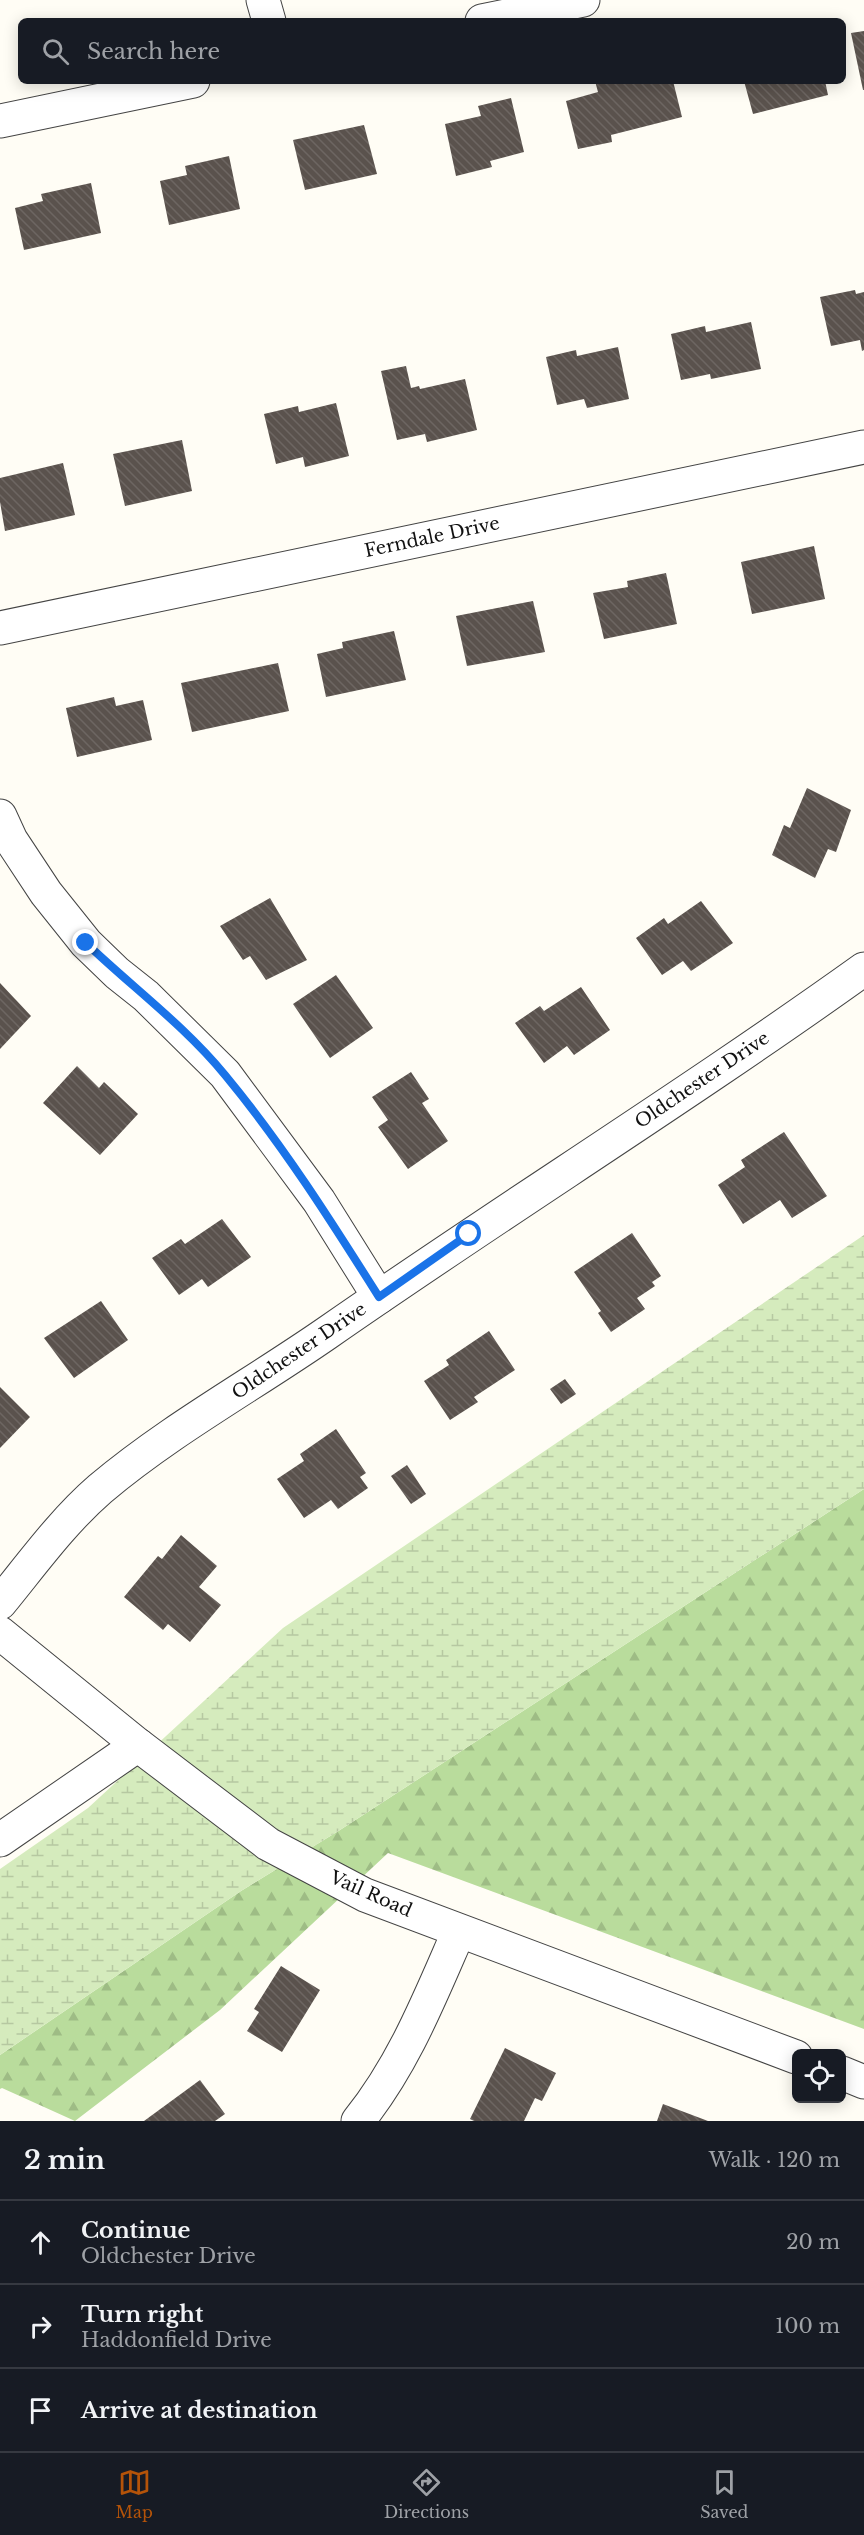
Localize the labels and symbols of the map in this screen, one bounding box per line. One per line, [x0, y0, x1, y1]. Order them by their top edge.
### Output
street label: Ferndale Drive [362, 512, 502, 562]
route end [72, 929, 98, 955]
street label: Oldchester Drive [631, 1027, 773, 1133]
route start [455, 1220, 481, 1246]
street label: Oldchester Drive [228, 1298, 370, 1404]
street label: Vail Road [326, 1866, 415, 1922]

